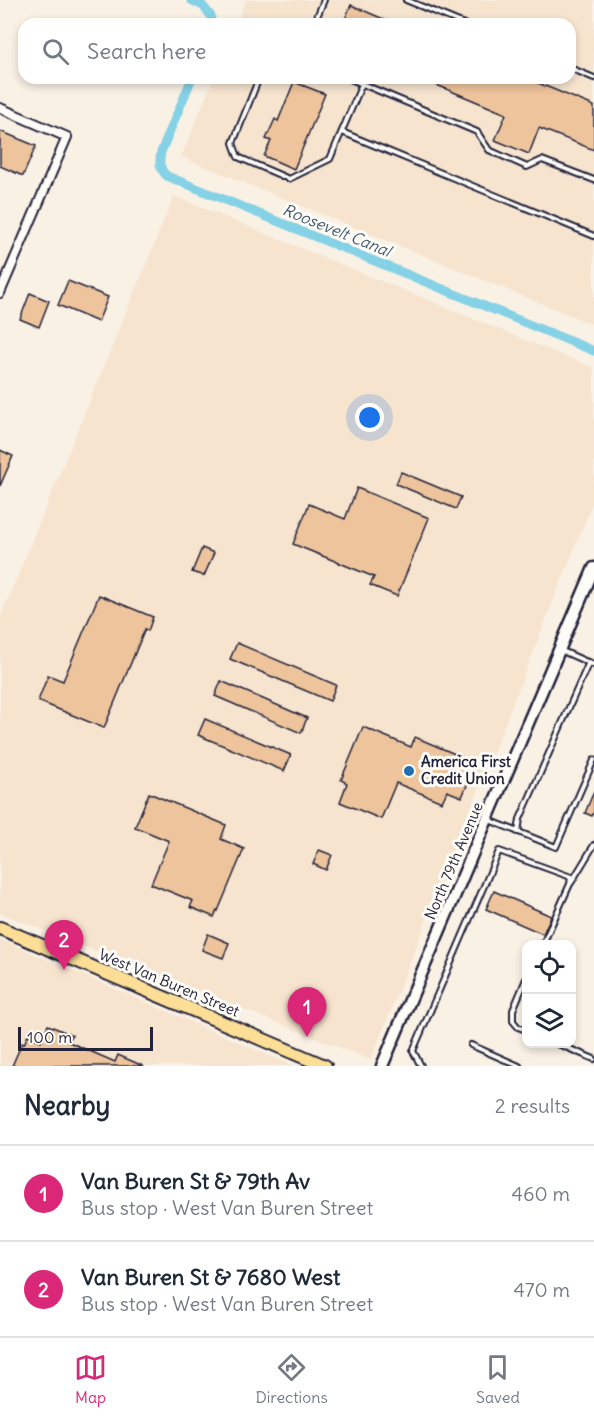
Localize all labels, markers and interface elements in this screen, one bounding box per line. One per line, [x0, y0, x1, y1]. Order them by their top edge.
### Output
search box [18, 18, 576, 84]
icon: search [39, 35, 72, 68]
text: Search here [87, 37, 206, 65]
water label: Roosevelt Canal [280, 199, 396, 262]
your location [355, 403, 384, 432]
place label: America First Credit Union [421, 752, 512, 788]
marker: America First Credit Union [402, 764, 416, 778]
street label: North 79th Avenue [420, 799, 487, 922]
pin: 2 [44, 920, 84, 970]
map controls [522, 940, 576, 1048]
button: locate [522, 940, 576, 994]
street label: West Van Buren Street [96, 944, 242, 1021]
pin: 1 [288, 988, 326, 1037]
button: layers [522, 994, 576, 1048]
scale bar [18, 1024, 153, 1052]
text: 100 m [27, 1027, 72, 1047]
text: Nearby [24, 1089, 110, 1122]
text: 2 results [495, 1093, 570, 1118]
text: Van Buren St & 79th Av [81, 1167, 310, 1195]
text: 1 [40, 1181, 47, 1206]
text: 460 m [511, 1181, 570, 1206]
text: Bus stop · West Van Buren Street [81, 1195, 373, 1220]
text: Van Buren St & 7680 West [81, 1263, 340, 1291]
text: 2 [38, 1277, 49, 1302]
text: 470 m [513, 1277, 570, 1302]
text: Bus stop · West Van Buren Street [81, 1291, 373, 1316]
tab: Map [74, 1351, 107, 1407]
tab: Directions [255, 1351, 328, 1407]
tab: Saved [476, 1351, 520, 1407]

